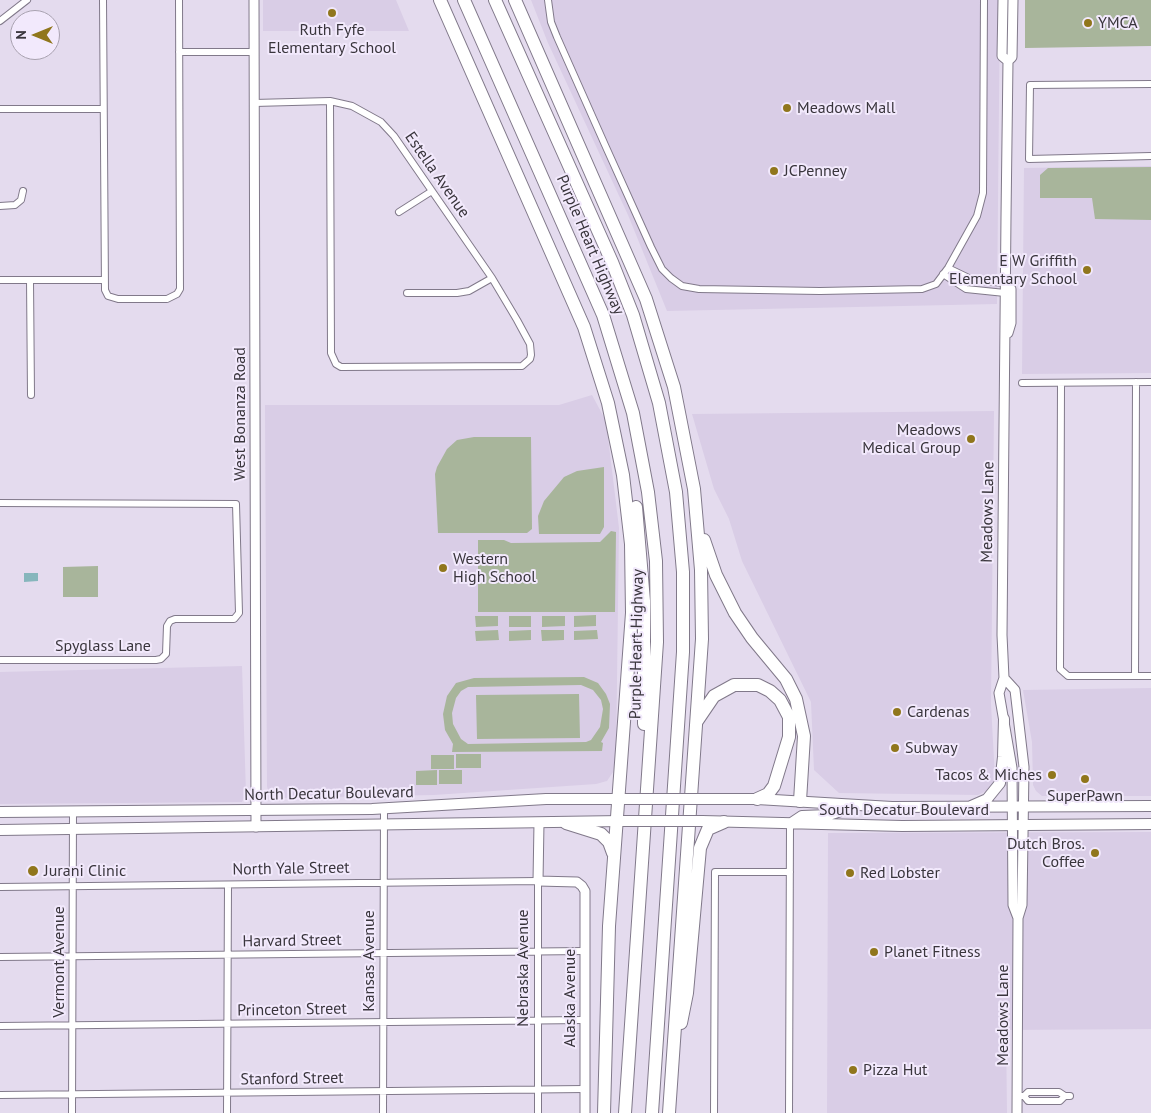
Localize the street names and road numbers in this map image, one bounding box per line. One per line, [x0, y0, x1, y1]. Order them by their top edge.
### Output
street label: Estella Avenue [400, 128, 474, 222]
street label: Purple Heart Highway [552, 172, 628, 318]
street label: West Bonanza Road [230, 347, 250, 481]
street label: Meadows Lane [978, 461, 998, 563]
street label: Purple Heart Highway [626, 569, 648, 719]
street label: Spyglass Lane [55, 636, 151, 656]
street label: North Decatur Boulevard [244, 783, 414, 805]
street label: South Decatur Boulevard [819, 800, 989, 820]
street label: North Yale Street [232, 858, 350, 880]
street label: Vermont Avenue [49, 906, 69, 1018]
street label: Nebraska Avenue [513, 909, 533, 1027]
street label: Kansas Avenue [359, 910, 379, 1012]
street label: Harvard Street [242, 931, 342, 951]
street label: Alaska Avenue [560, 949, 580, 1047]
street label: Meadows Lane [993, 964, 1013, 1066]
street label: Princeton Street [237, 999, 347, 1021]
street label: Stanford Street [240, 1069, 344, 1089]

